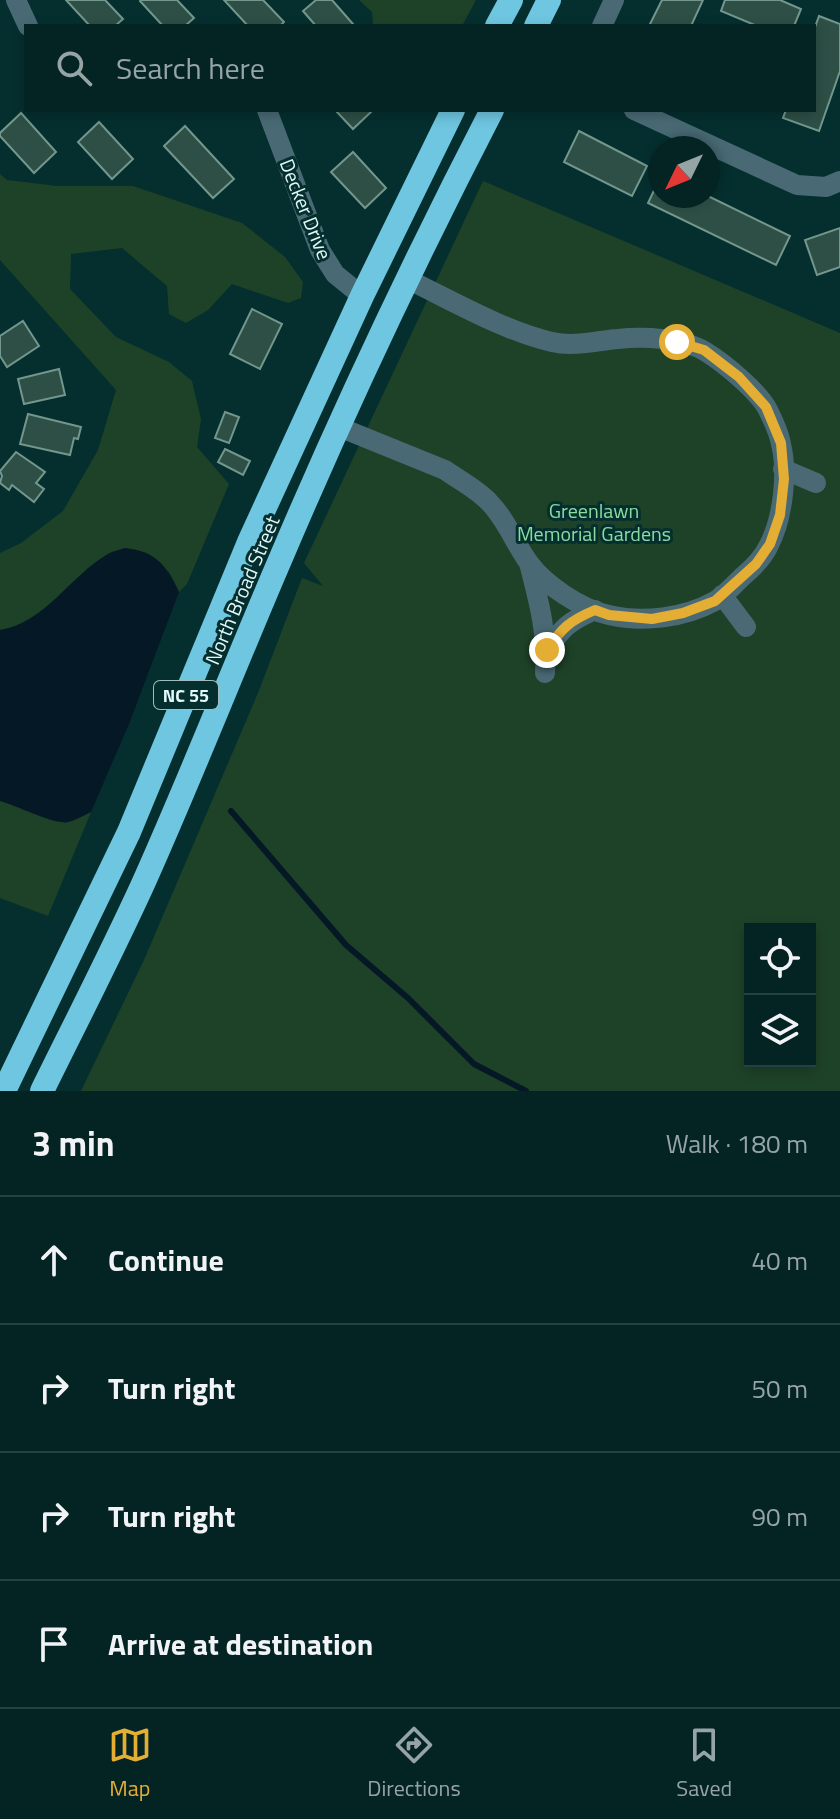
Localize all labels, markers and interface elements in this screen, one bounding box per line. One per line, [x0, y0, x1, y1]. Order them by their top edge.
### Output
search box [24, 24, 816, 112]
text: Search here [116, 45, 265, 91]
icon: search [52, 46, 96, 90]
north arrow [648, 136, 720, 208]
street label: Decker Drive [272, 154, 340, 264]
route start [659, 324, 695, 360]
park label: Greenlawn Memorial Gardens [517, 495, 671, 549]
street label: North Broad Street [197, 511, 287, 669]
route end [529, 632, 565, 668]
road number: NC 55 [154, 681, 218, 709]
map controls [744, 923, 816, 1067]
button: locate [744, 923, 816, 995]
button: layers [744, 995, 816, 1067]
text: 3 min [32, 1117, 115, 1169]
text: Walk · 180 m [666, 1124, 808, 1163]
text: Continue [108, 1237, 224, 1283]
icon: ahead [32, 1238, 76, 1282]
text: 40 m [751, 1241, 808, 1280]
text: Turn right [108, 1365, 236, 1411]
icon: right [32, 1366, 76, 1410]
text: 50 m [751, 1369, 808, 1408]
text: Turn right [108, 1493, 236, 1539]
icon: right [32, 1494, 76, 1538]
text: 90 m [751, 1497, 808, 1536]
text: Arrive at destination [108, 1621, 373, 1667]
icon: arrive [32, 1622, 76, 1666]
tab: Map [108, 1723, 152, 1805]
tab: Directions [367, 1723, 461, 1805]
tab: Saved [676, 1723, 732, 1805]

